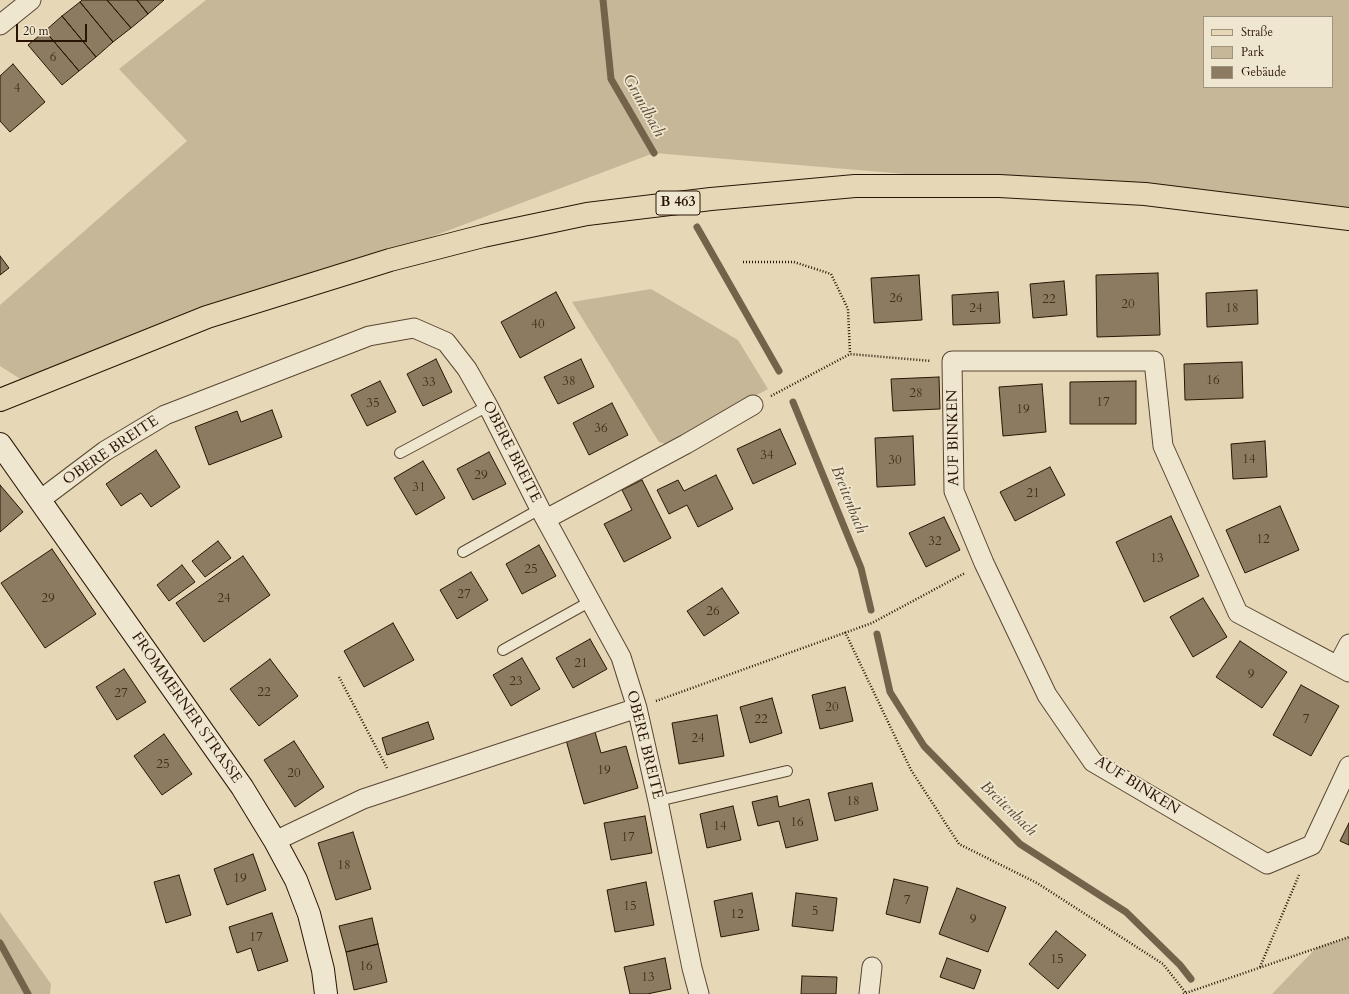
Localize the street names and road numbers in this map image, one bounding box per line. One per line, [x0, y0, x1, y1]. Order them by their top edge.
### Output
road number: B 463 [656, 191, 700, 215]
street label: AUF BINKEN [944, 389, 964, 487]
street label: OBERE BREITE [478, 398, 544, 506]
street label: OBERE BREITE [60, 412, 162, 490]
street label: FROMMERNER STRASSE [127, 629, 245, 787]
street label: OBERE BREITE [622, 689, 666, 801]
street label: AUF BINKEN [1091, 753, 1183, 819]

